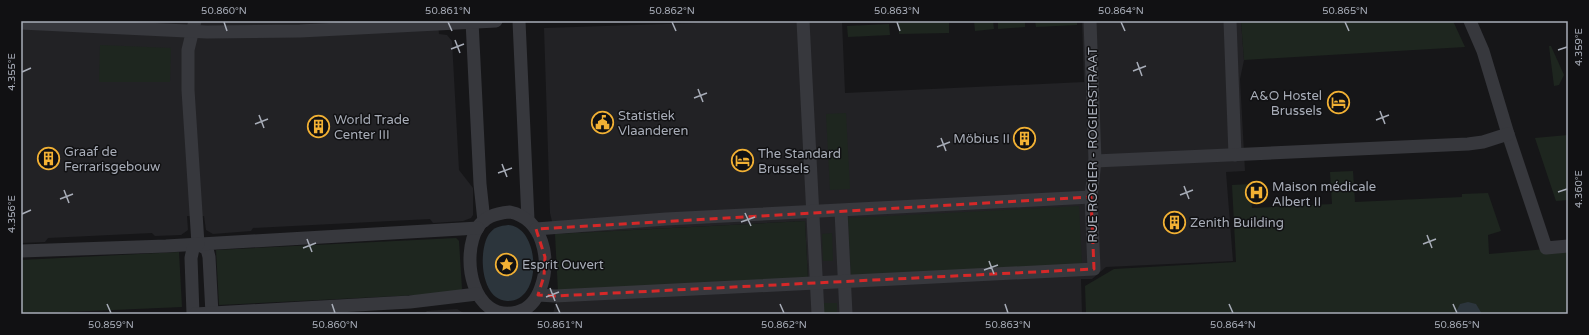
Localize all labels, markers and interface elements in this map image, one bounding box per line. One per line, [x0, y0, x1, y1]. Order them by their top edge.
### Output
text: 50.860°N [201, 5, 247, 17]
text: 50.861°N [425, 5, 471, 17]
text: 50.862°N [649, 5, 695, 17]
text: 50.863°N [874, 5, 920, 17]
text: 50.864°N [1098, 5, 1144, 17]
text: 50.865°N [1322, 5, 1368, 17]
text: 4.359°E [1573, 28, 1585, 66]
street label: RUE ROGIER - ROGIERSTRAAT [1085, 47, 1101, 243]
text: 4.355°E [6, 53, 18, 91]
place label: A&O Hostel Brussels [1250, 88, 1322, 119]
hotel icon: A&O Hostel Brussels [1325, 89, 1351, 115]
place label: Statistiek Vlaanderen [618, 108, 688, 139]
public building icon: Statistiek Vlaanderen [589, 109, 615, 135]
place label: World Trade Center III [334, 112, 409, 143]
building icon: World Trade Center III [305, 113, 331, 139]
building icon: Möbius II [1012, 125, 1038, 151]
place label: Möbius II [953, 131, 1010, 147]
place label: Graaf de Ferrarisgebouw [64, 144, 160, 175]
building icon: Graaf de Ferrarisgebouw [35, 145, 61, 171]
place label: The Standard Brussels [758, 146, 841, 177]
hotel icon: The Standard Brussels [730, 147, 756, 173]
text: 4.360°E [1573, 170, 1585, 208]
place label: Maison médicale Albert II [1272, 179, 1376, 210]
hospital icon: Maison médicale Albert II [1244, 180, 1270, 206]
text: 4.356°E [6, 195, 18, 233]
building icon: Zenith Building [1162, 209, 1188, 235]
place label: Zenith Building [1190, 215, 1284, 231]
place icon: Esprit Ouvert [494, 251, 520, 277]
place label: Esprit Ouvert [522, 257, 604, 273]
text: 50.859°N [88, 319, 134, 331]
text: 50.860°N [312, 319, 358, 331]
text: 50.861°N [537, 319, 583, 331]
text: 50.862°N [761, 319, 807, 331]
text: 50.863°N [985, 319, 1031, 331]
text: 50.864°N [1210, 319, 1256, 331]
text: 50.865°N [1434, 319, 1480, 331]

